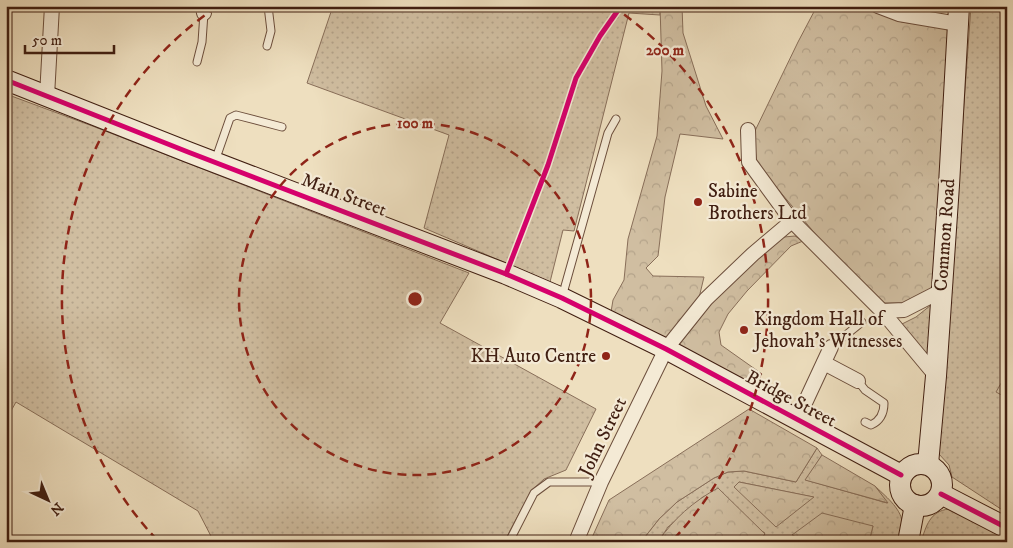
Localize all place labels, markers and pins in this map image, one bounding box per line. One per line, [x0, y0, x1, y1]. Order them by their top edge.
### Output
place label: Sabine Brothers Ltd [708, 180, 807, 225]
marker: Sabine Brothers Ltd [692, 196, 704, 208]
centre of rings [406, 290, 424, 308]
place label: Kingdom Hall of Jehovah's Witnesses [752, 308, 902, 353]
marker: Kingdom Hall of Jehovah's Witnesses [738, 324, 750, 336]
place label: KH Auto Centre [471, 345, 596, 368]
marker: KH Auto Centre [600, 350, 612, 362]

